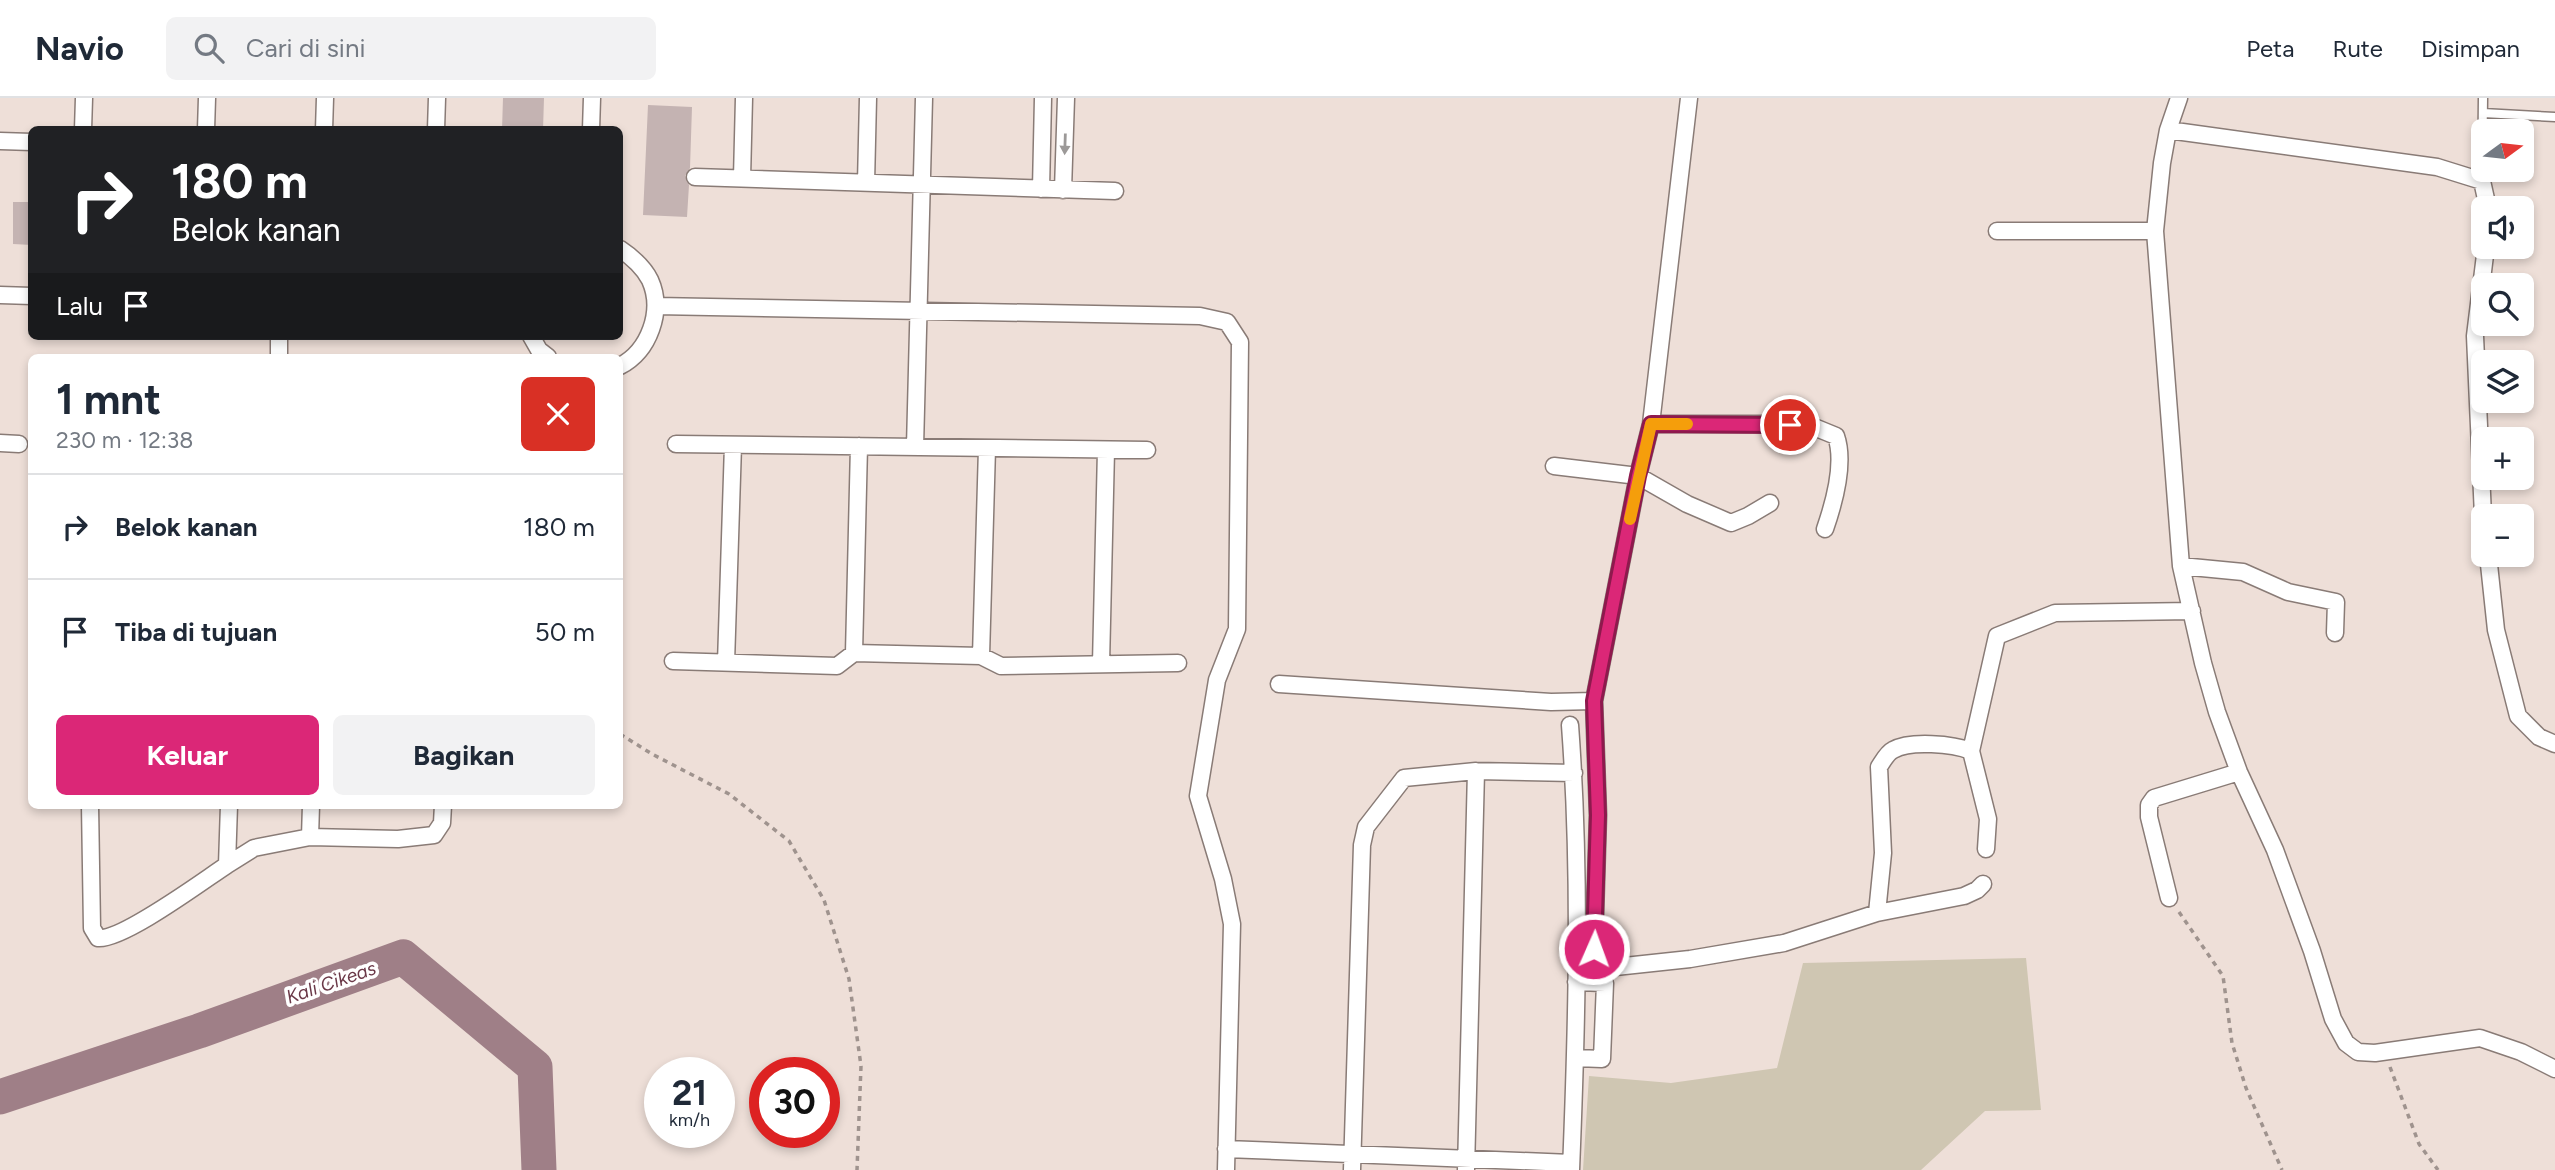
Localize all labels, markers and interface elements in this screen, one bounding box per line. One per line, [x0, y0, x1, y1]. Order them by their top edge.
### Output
search box [166, 17, 656, 80]
text: Navio [35, 29, 124, 68]
icon: search [190, 29, 228, 67]
text: Cari di sini [246, 32, 365, 64]
text: Peta [2246, 34, 2294, 63]
text: Rute [2332, 34, 2383, 63]
text: Disimpan [2421, 34, 2520, 63]
north arrow [2471, 119, 2534, 182]
map controls [2471, 119, 2534, 567]
one-way arrow [1059, 133, 1070, 155]
text: 180 m [171, 151, 308, 210]
icon: right [56, 154, 147, 245]
button: sound [2471, 196, 2534, 259]
text: Belok kanan [171, 211, 341, 249]
button: search [2471, 273, 2534, 336]
icon: arrive [117, 287, 155, 325]
text: Lalu [56, 290, 103, 322]
button: layers [2471, 350, 2534, 413]
text: 1 mnt [56, 374, 161, 425]
button: close [521, 377, 595, 451]
pin [1760, 395, 1820, 455]
icon: arrive [1771, 406, 1809, 444]
text: 230 m · 12:38 [56, 426, 193, 454]
button: + [2471, 427, 2534, 490]
button: − [2471, 504, 2534, 567]
icon: right [56, 508, 94, 546]
text: Belok kanan [115, 511, 258, 543]
text: 180 m [523, 511, 595, 543]
icon: arrive [56, 613, 94, 651]
text: Tiba di tujuan [115, 616, 277, 648]
text: 50 m [535, 616, 595, 648]
button: Keluar [56, 715, 319, 795]
button: Bagikan [333, 715, 595, 795]
position arrow [1557, 912, 1631, 986]
water label: Kali Cikeas [283, 956, 379, 1009]
speed limit sign: 30 [749, 1057, 840, 1148]
text: 21 [672, 1072, 707, 1114]
text: km/h [669, 1109, 710, 1131]

